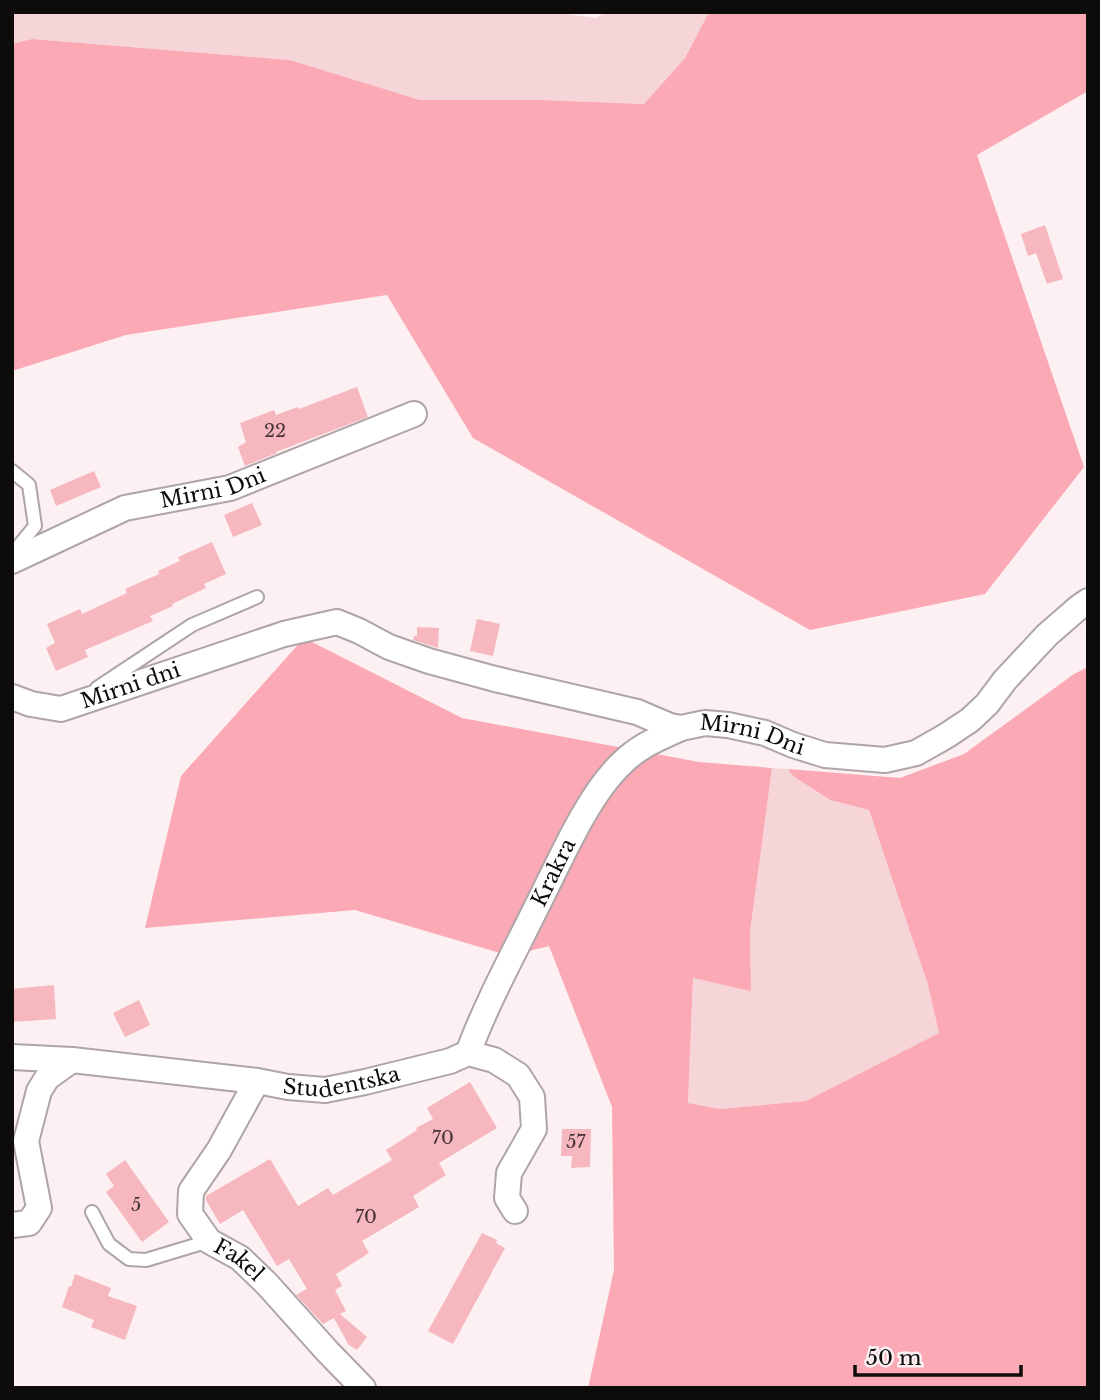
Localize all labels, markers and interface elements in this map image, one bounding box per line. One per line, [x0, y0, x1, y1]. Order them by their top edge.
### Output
house number: 22 [264, 420, 286, 442]
street label: Mirni Dni [158, 462, 269, 514]
street label: Mirni dni [77, 657, 184, 714]
street label: Mirni Dni [699, 710, 808, 761]
street label: Krakra [526, 834, 581, 911]
street label: Studentska [282, 1061, 403, 1104]
house number: 70 [432, 1127, 454, 1149]
house number: 57 [566, 1131, 587, 1153]
house number: 5 [131, 1194, 141, 1216]
house number: 70 [355, 1206, 377, 1228]
street label: Fakel [209, 1233, 269, 1287]
scale bar [855, 1334, 1021, 1378]
text: 50 m [866, 1345, 922, 1371]

